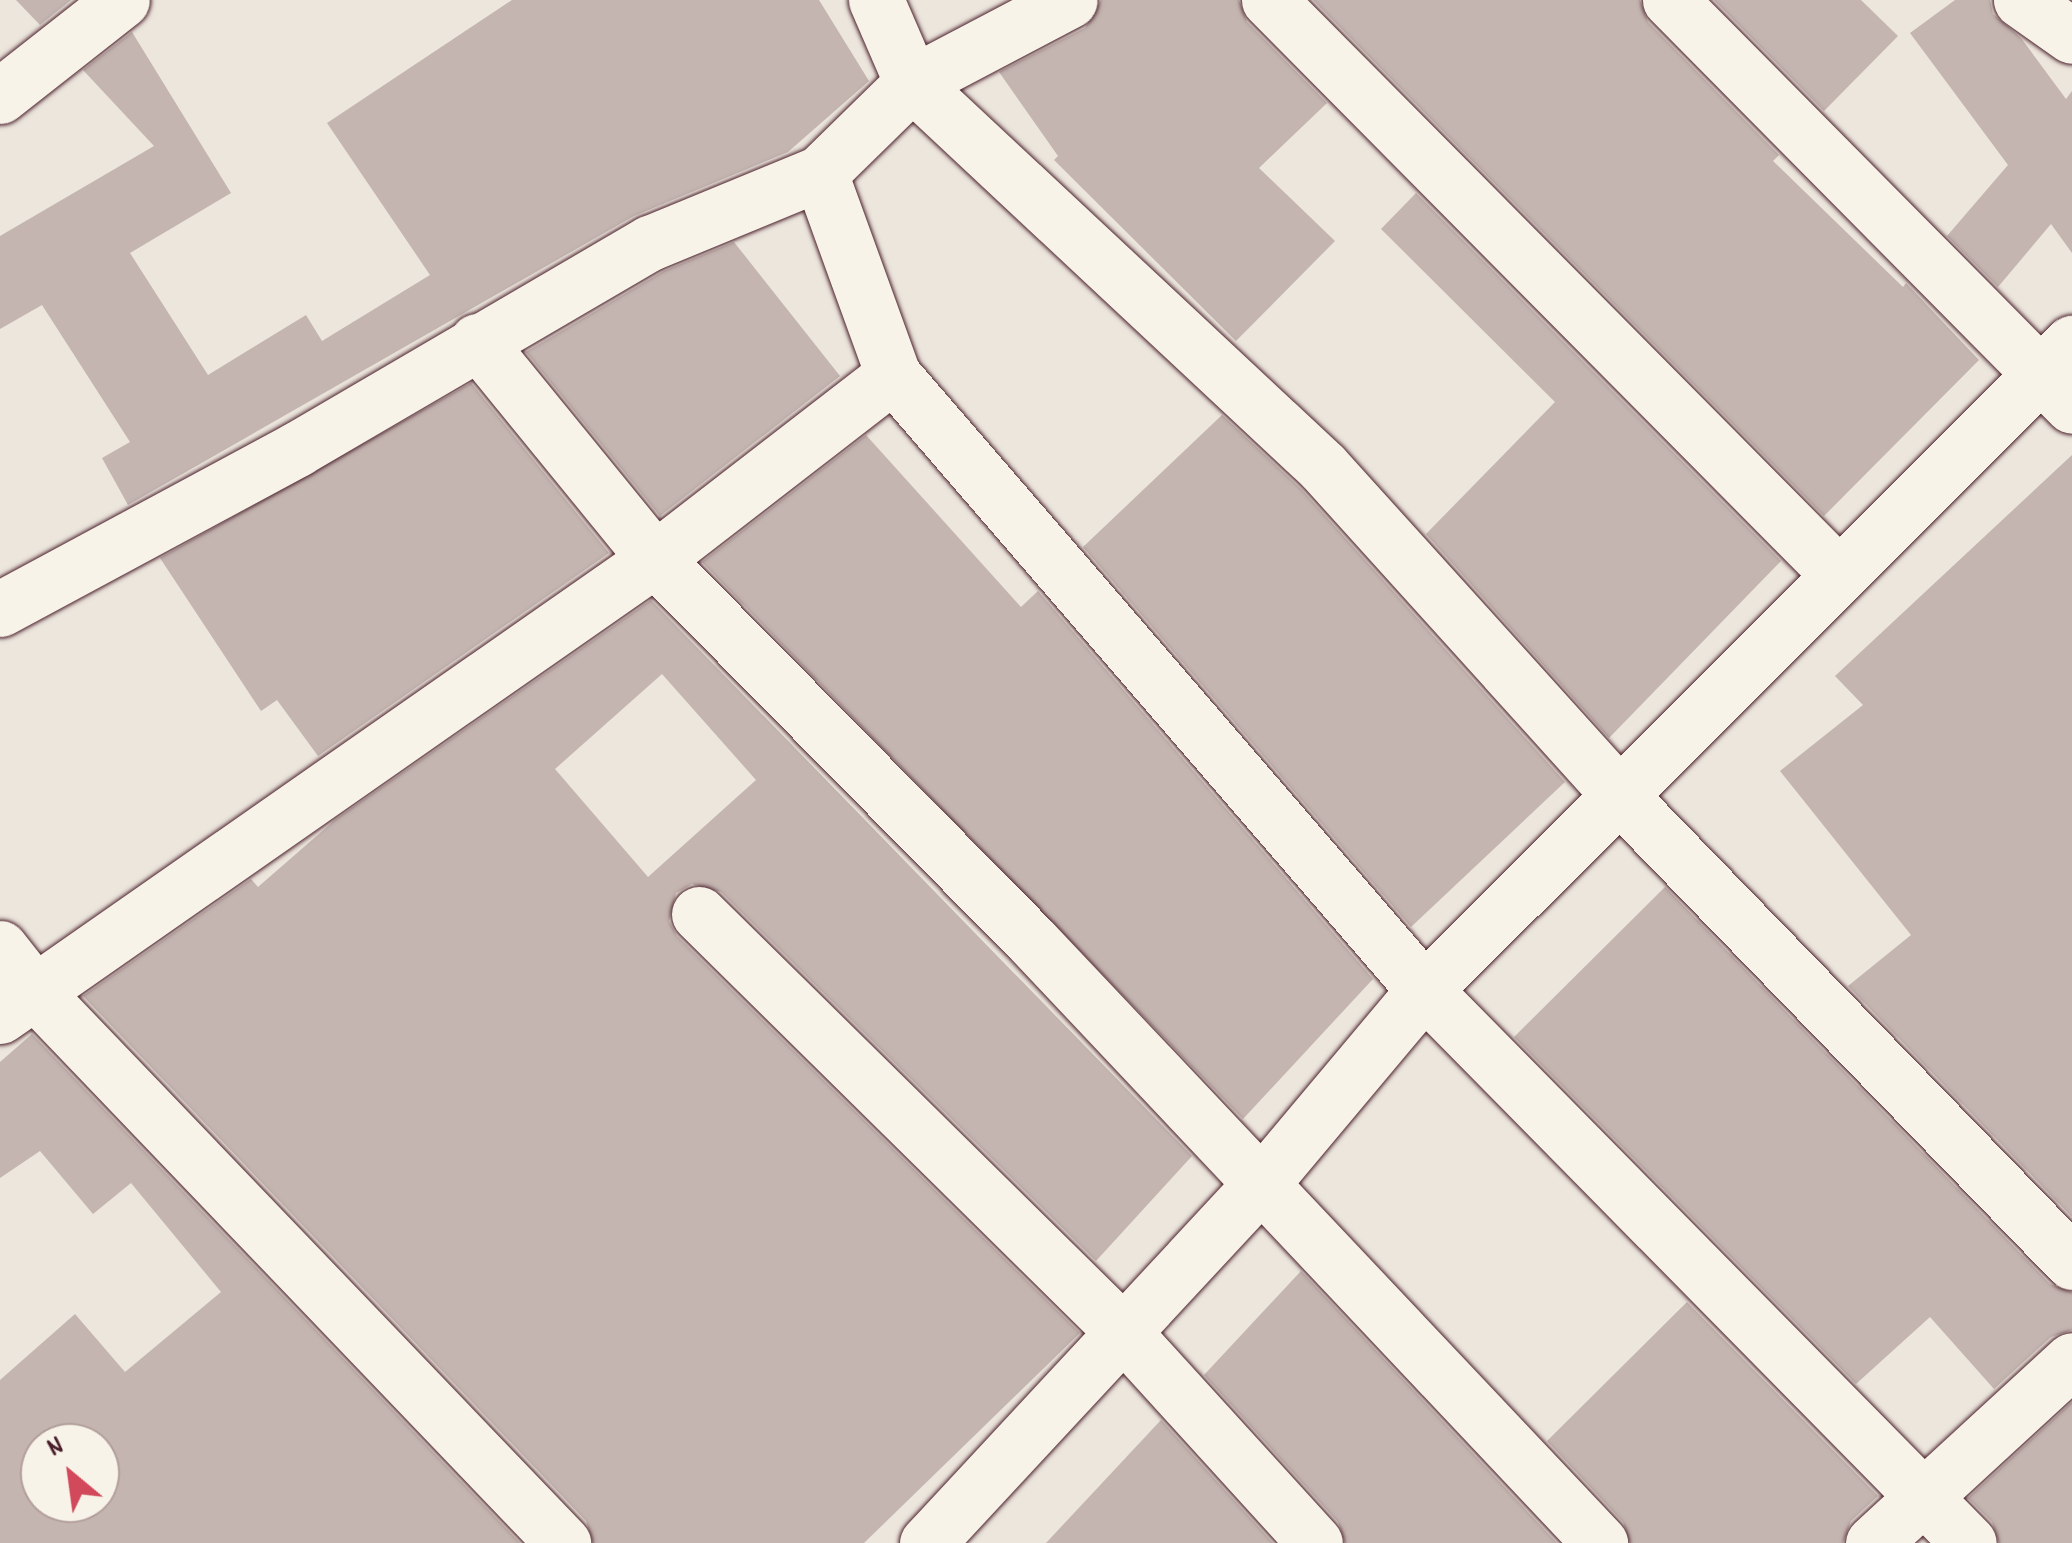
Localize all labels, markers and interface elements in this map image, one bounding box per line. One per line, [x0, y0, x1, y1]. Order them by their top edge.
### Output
north arrow [20, 1423, 120, 1523]
text: N [41, 1428, 72, 1469]

